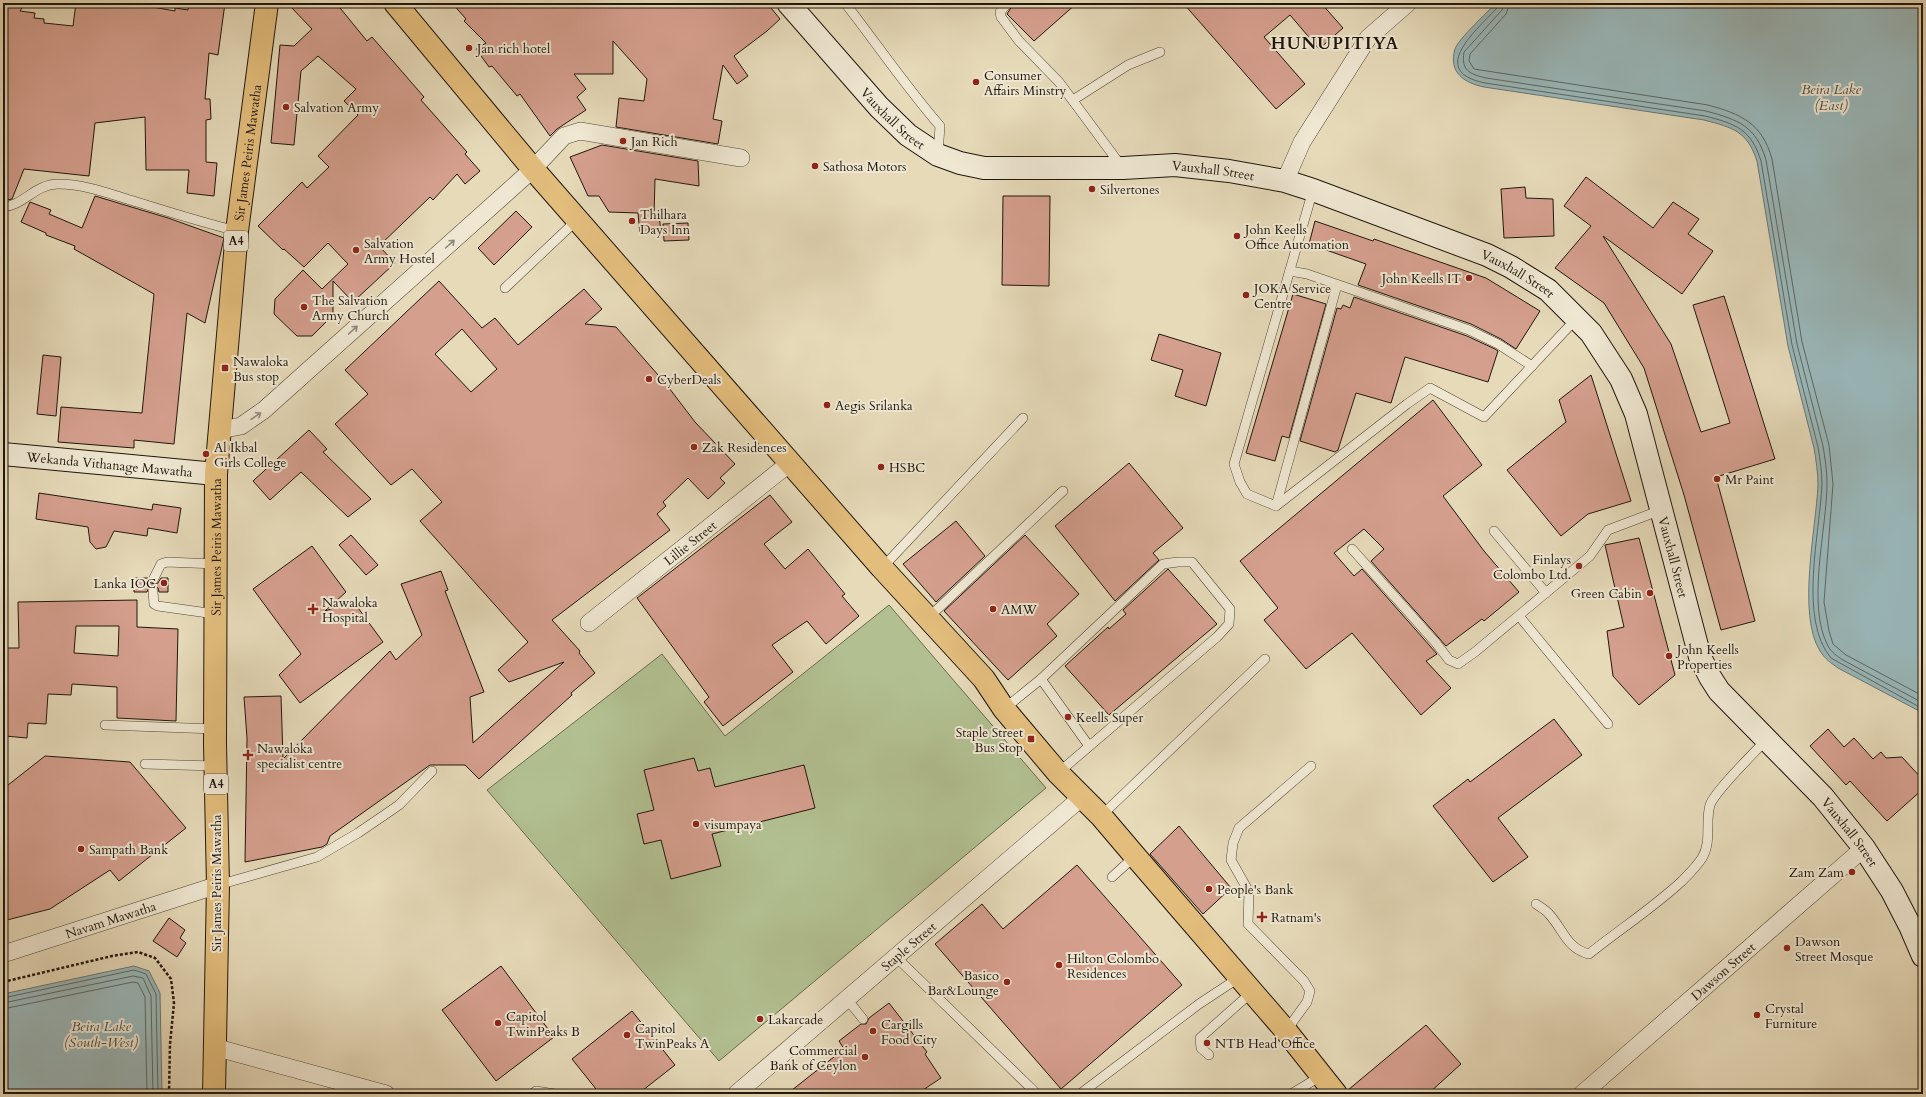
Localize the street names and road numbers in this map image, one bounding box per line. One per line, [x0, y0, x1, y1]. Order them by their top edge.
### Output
street label: Sir James Peiris Mawatha [230, 83, 266, 222]
street label: Vauxhall Street [856, 84, 928, 154]
street label: Vauxhall Street [1171, 157, 1256, 185]
road number: A4 [224, 231, 248, 251]
street label: Vauxhall Street [1478, 246, 1559, 302]
street label: Wekanda Vithanage Mawatha [25, 448, 194, 482]
street label: Sir James Peiris Mawatha [207, 478, 226, 616]
street label: Vauxhall Street [1653, 515, 1692, 600]
street label: Lillie Street [660, 517, 721, 570]
road number: A4 [204, 774, 228, 794]
street label: Vauxhall Street [1817, 794, 1882, 870]
street label: Sir James Peiris Mawatha [208, 814, 226, 952]
street label: Navam Mawatha [63, 897, 159, 943]
street label: Staple Street [878, 918, 940, 976]
street label: Dawson Street [1687, 939, 1760, 1005]

